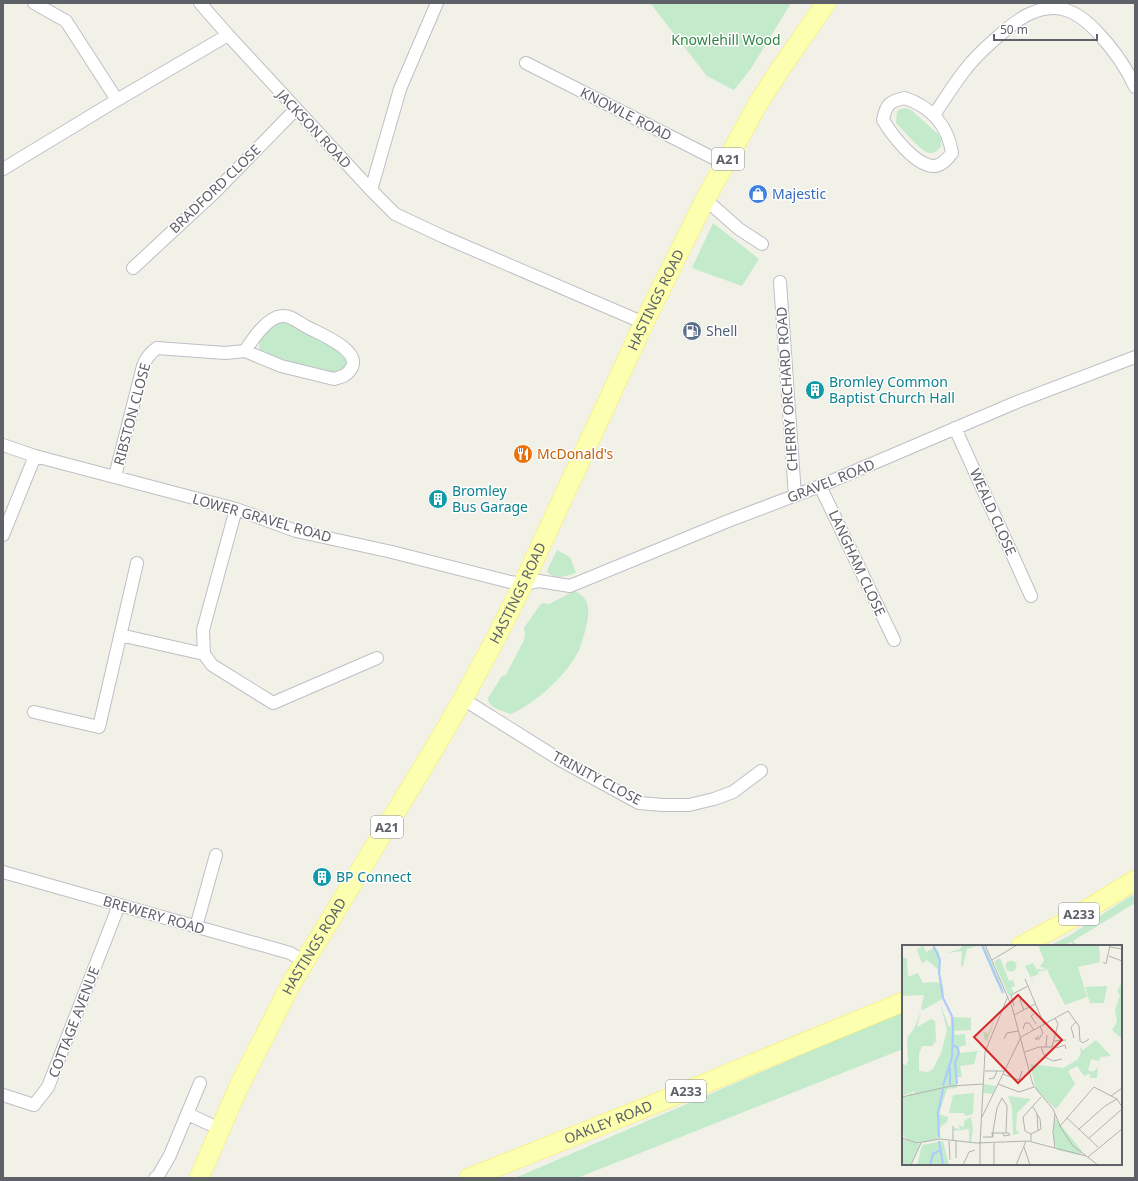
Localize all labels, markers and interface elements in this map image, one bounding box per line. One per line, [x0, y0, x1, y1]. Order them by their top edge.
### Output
scale bar [994, 16, 1097, 42]
text: 50 m [1000, 21, 1028, 38]
park label: Knowlehill Wood [671, 30, 781, 49]
street label: KNOWLE ROAD [577, 82, 675, 145]
street label: JACKSON ROAD [271, 84, 356, 172]
street label: BRADFORD CLOSE [165, 140, 264, 237]
road number: A21 [712, 148, 744, 170]
shop icon: Majestic [747, 183, 769, 205]
place label: Majestic [772, 184, 826, 203]
street label: HASTINGS ROAD [623, 246, 688, 353]
street label: CHERRY ORCHARD ROAD [771, 306, 802, 472]
fuel station icon: Shell [681, 320, 703, 342]
place label: Shell [706, 321, 737, 340]
street label: RIBSTON CLOSE [109, 361, 154, 467]
place label: Bromley Common Baptist Church Hall [829, 372, 955, 407]
building icon: Bromley Common Baptist Church Hall [804, 379, 826, 401]
restaurant icon: McDonald's [512, 443, 534, 465]
place label: McDonald's [537, 444, 614, 463]
street label: GRAVEL ROAD [784, 454, 877, 507]
street label: WEALD CLOSE [966, 465, 1021, 558]
place label: Bromley Bus Garage [452, 481, 528, 516]
building icon: Bromley Bus Garage [427, 488, 449, 510]
street label: LOWER GRAVEL ROAD [190, 489, 334, 546]
street label: LANGHAM CLOSE [825, 507, 890, 619]
street label: HASTINGS ROAD [485, 539, 550, 647]
street label: TRINITY CLOSE [549, 746, 645, 809]
road number: A21 [371, 816, 403, 838]
building icon: BP Connect [311, 866, 333, 888]
place label: BP Connect [336, 867, 412, 886]
street label: BREWERY ROAD [101, 891, 207, 938]
street label: HASTINGS ROAD [277, 894, 350, 998]
road number: A233 [1059, 903, 1099, 925]
inset map [902, 945, 1122, 1165]
street label: COTTAGE AVENUE [44, 964, 103, 1080]
road number: A233 [666, 1080, 706, 1102]
street label: OAKLEY ROAD [561, 1096, 655, 1148]

